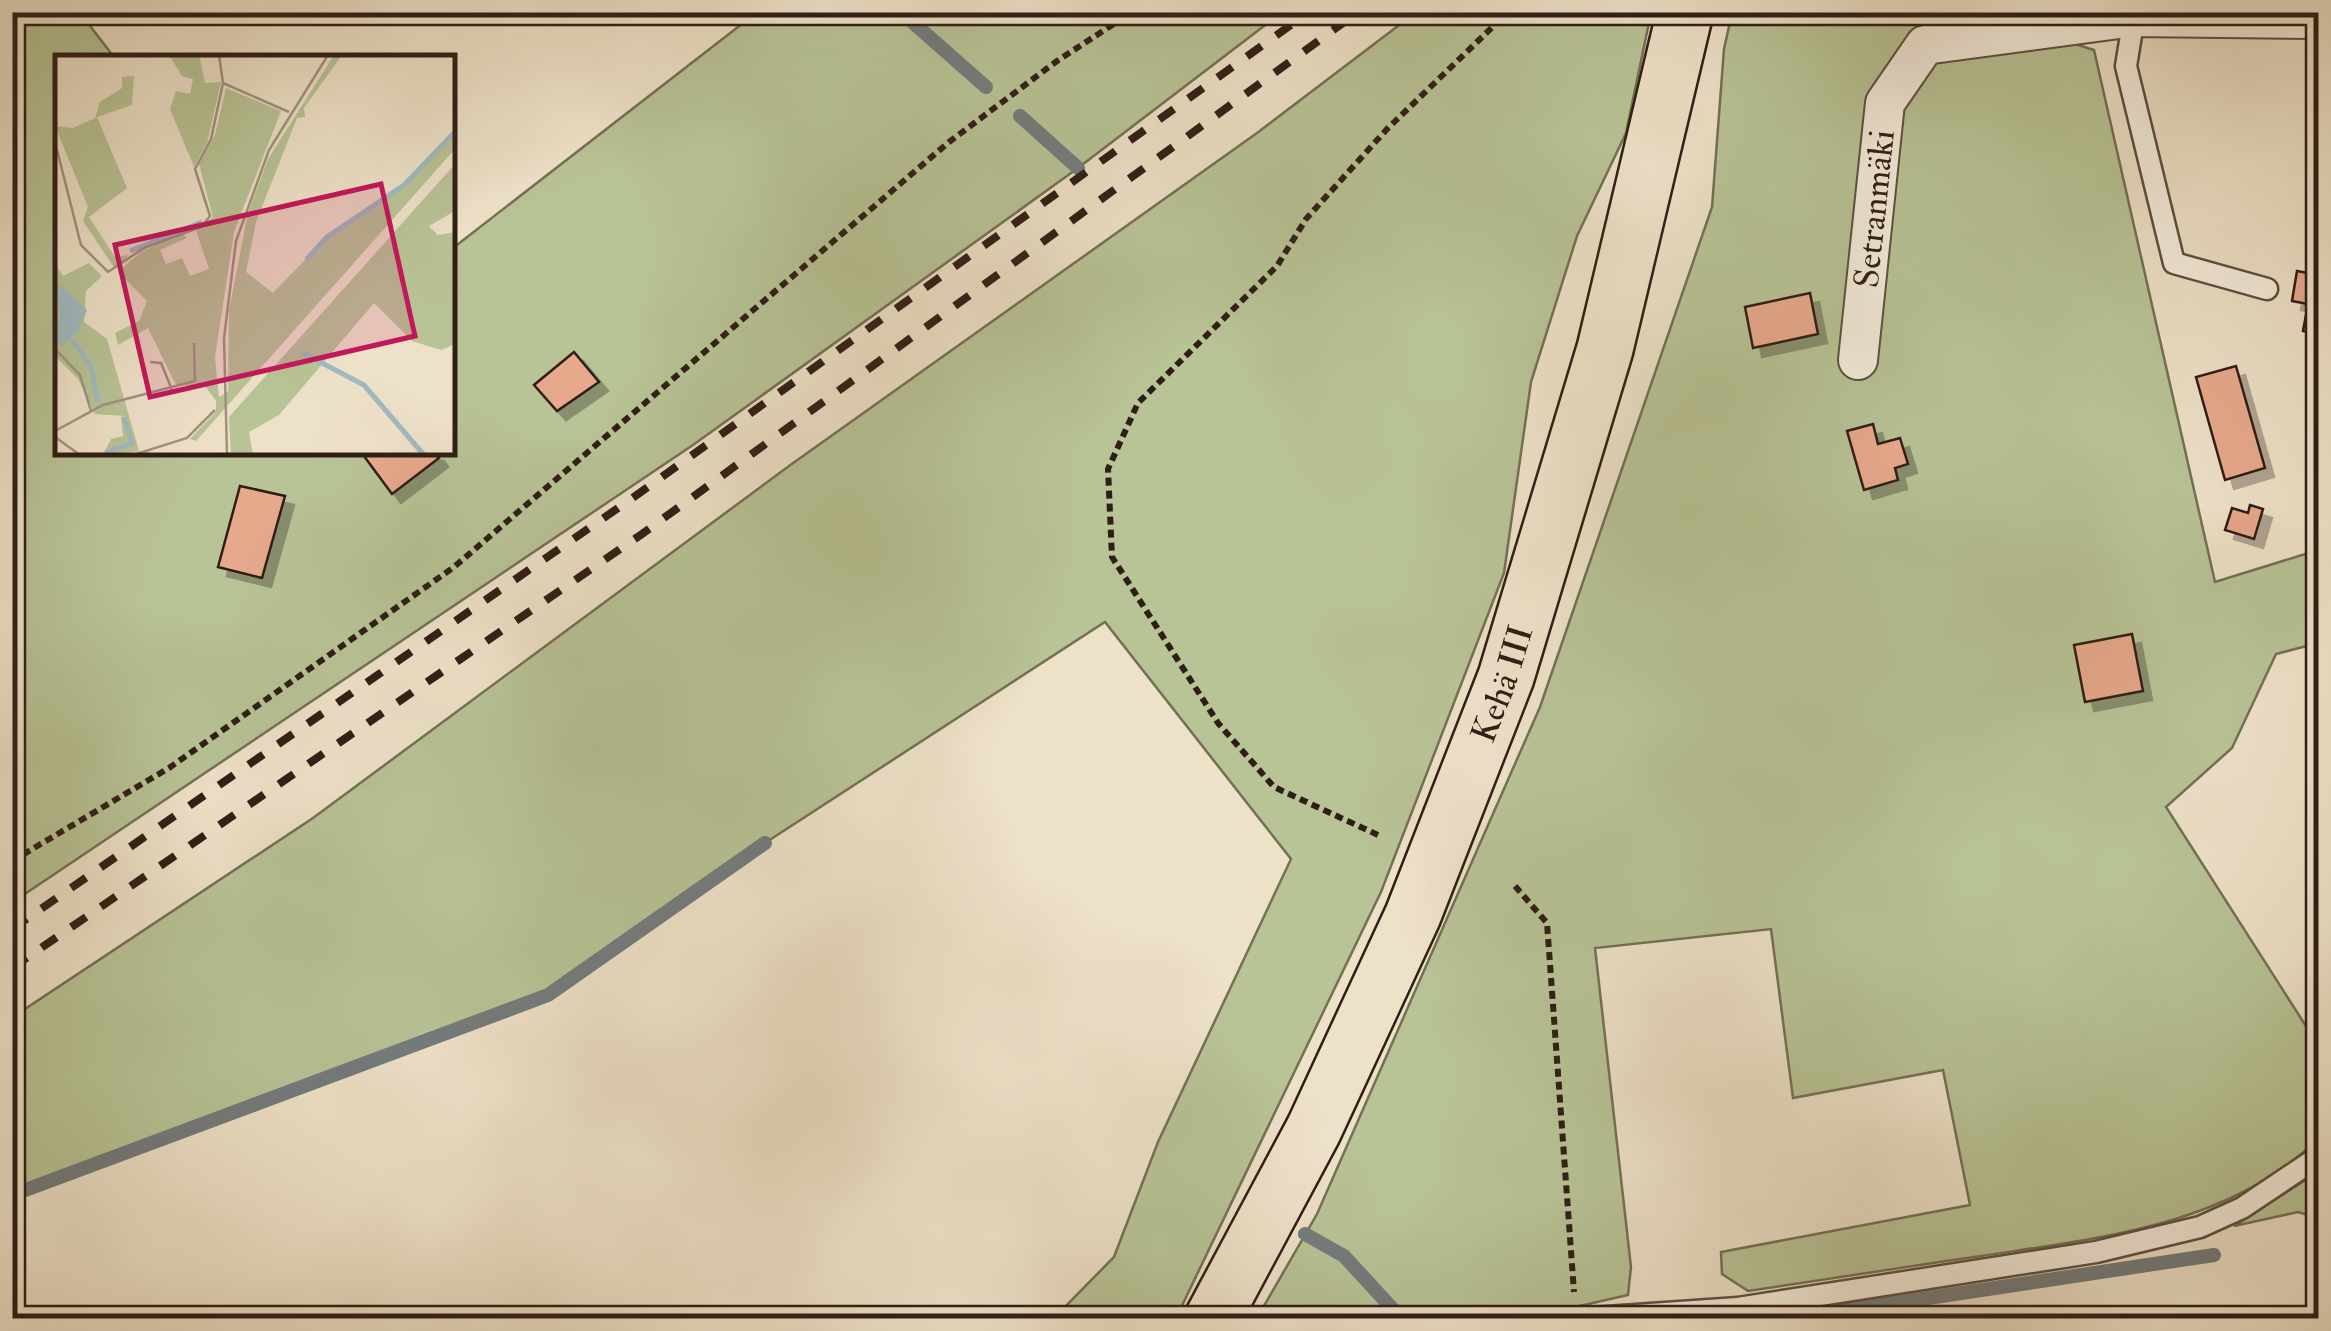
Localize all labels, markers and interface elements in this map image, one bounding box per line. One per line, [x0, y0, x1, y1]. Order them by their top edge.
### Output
inset map [55, 55, 455, 455]
street label: Setranmäki [1845, 128, 1905, 290]
street label: Kehä III [1462, 620, 1543, 749]

